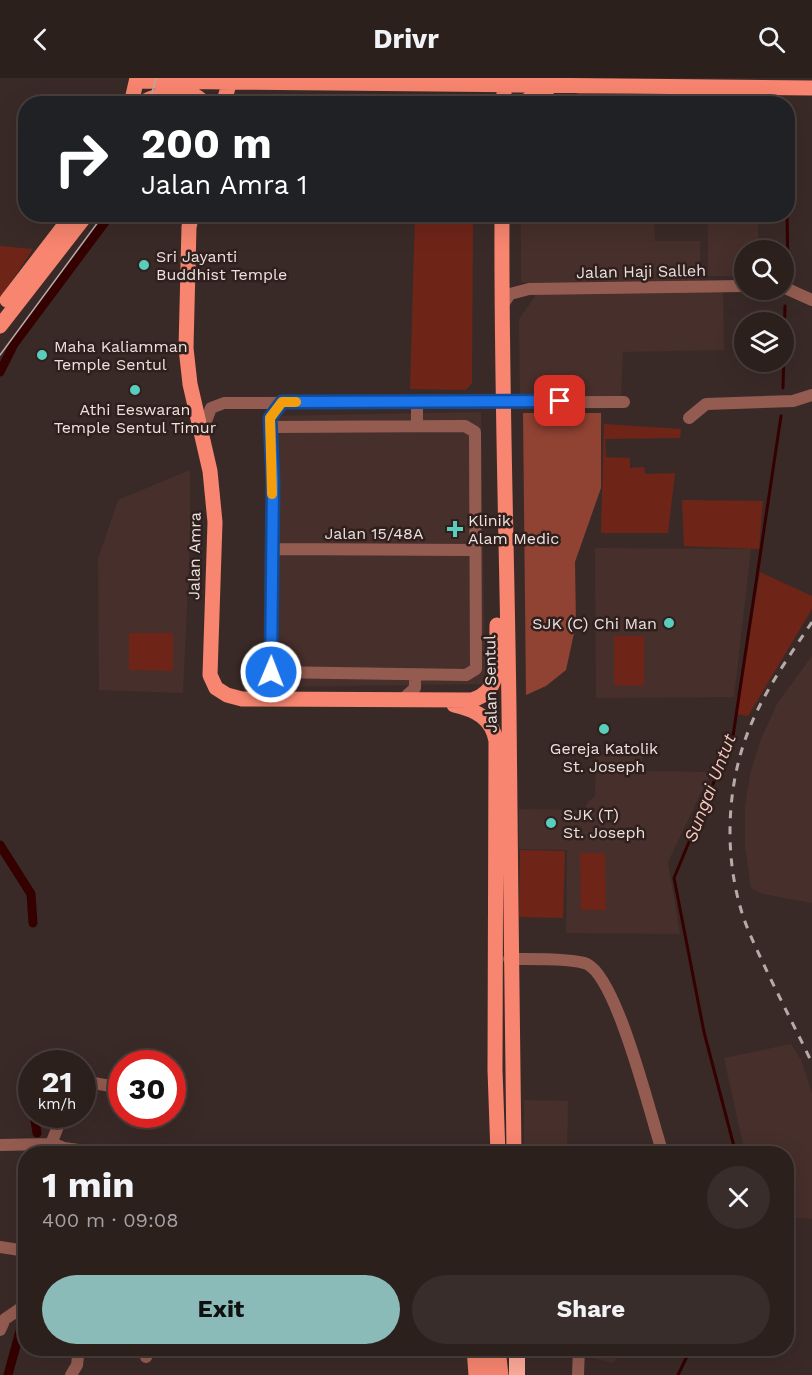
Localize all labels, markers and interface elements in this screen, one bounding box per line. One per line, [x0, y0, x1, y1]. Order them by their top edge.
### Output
icon: back [24, 23, 57, 56]
text: Drivr [373, 23, 439, 55]
icon: search [755, 23, 788, 56]
text: 200 m [141, 119, 272, 168]
icon: right [42, 120, 120, 198]
text: Jalan Amra 1 [141, 169, 308, 201]
map controls [734, 240, 794, 372]
button: search [734, 240, 794, 300]
place label: Sri Jayanti Buddhist Temple [156, 247, 287, 284]
marker: Sri Jayanti Buddhist Temple [137, 258, 151, 272]
street label: Jalan Haji Salleh [576, 261, 706, 282]
button: layers [734, 312, 794, 372]
place label: Maha Kaliamman Temple Sentul [54, 337, 188, 374]
marker: Maha Kaliamman Temple Sentul [35, 348, 49, 362]
pin [534, 375, 585, 426]
marker: Athi Eeswaran Temple Sentul Timur [128, 383, 142, 397]
icon: arrive [543, 384, 576, 417]
place label: Athi Eeswaran Temple Sentul Timur [54, 400, 217, 437]
place label: Klinik Alam Medic [468, 511, 559, 548]
street label: Jalan Amra [184, 512, 205, 600]
marker: Klinik Alam Medic [446, 520, 464, 538]
street label: Jalan 15/48A [325, 524, 424, 543]
place label: SJK (C) Chi Man [532, 614, 657, 633]
marker: SJK (C) Chi Man [662, 616, 676, 630]
street label: Jalan Sentul [480, 635, 501, 733]
position arrow [239, 640, 303, 704]
marker: Gereja Katolik St. Joseph [597, 722, 611, 736]
water label: Sungai Untut [679, 730, 740, 845]
place label: Gereja Katolik St. Joseph [550, 739, 658, 776]
place label: SJK (T) St. Joseph [563, 805, 645, 842]
marker: SJK (T) St. Joseph [544, 816, 558, 830]
speed limit sign: 30 [108, 1050, 186, 1128]
text: 21 [42, 1064, 72, 1099]
text: km/h [38, 1095, 76, 1113]
text: 1 min [42, 1164, 134, 1206]
button: close [707, 1166, 770, 1229]
text: 400 m · 09:08 [42, 1208, 179, 1232]
button: Exit [42, 1275, 400, 1344]
button: Share [412, 1275, 770, 1344]

